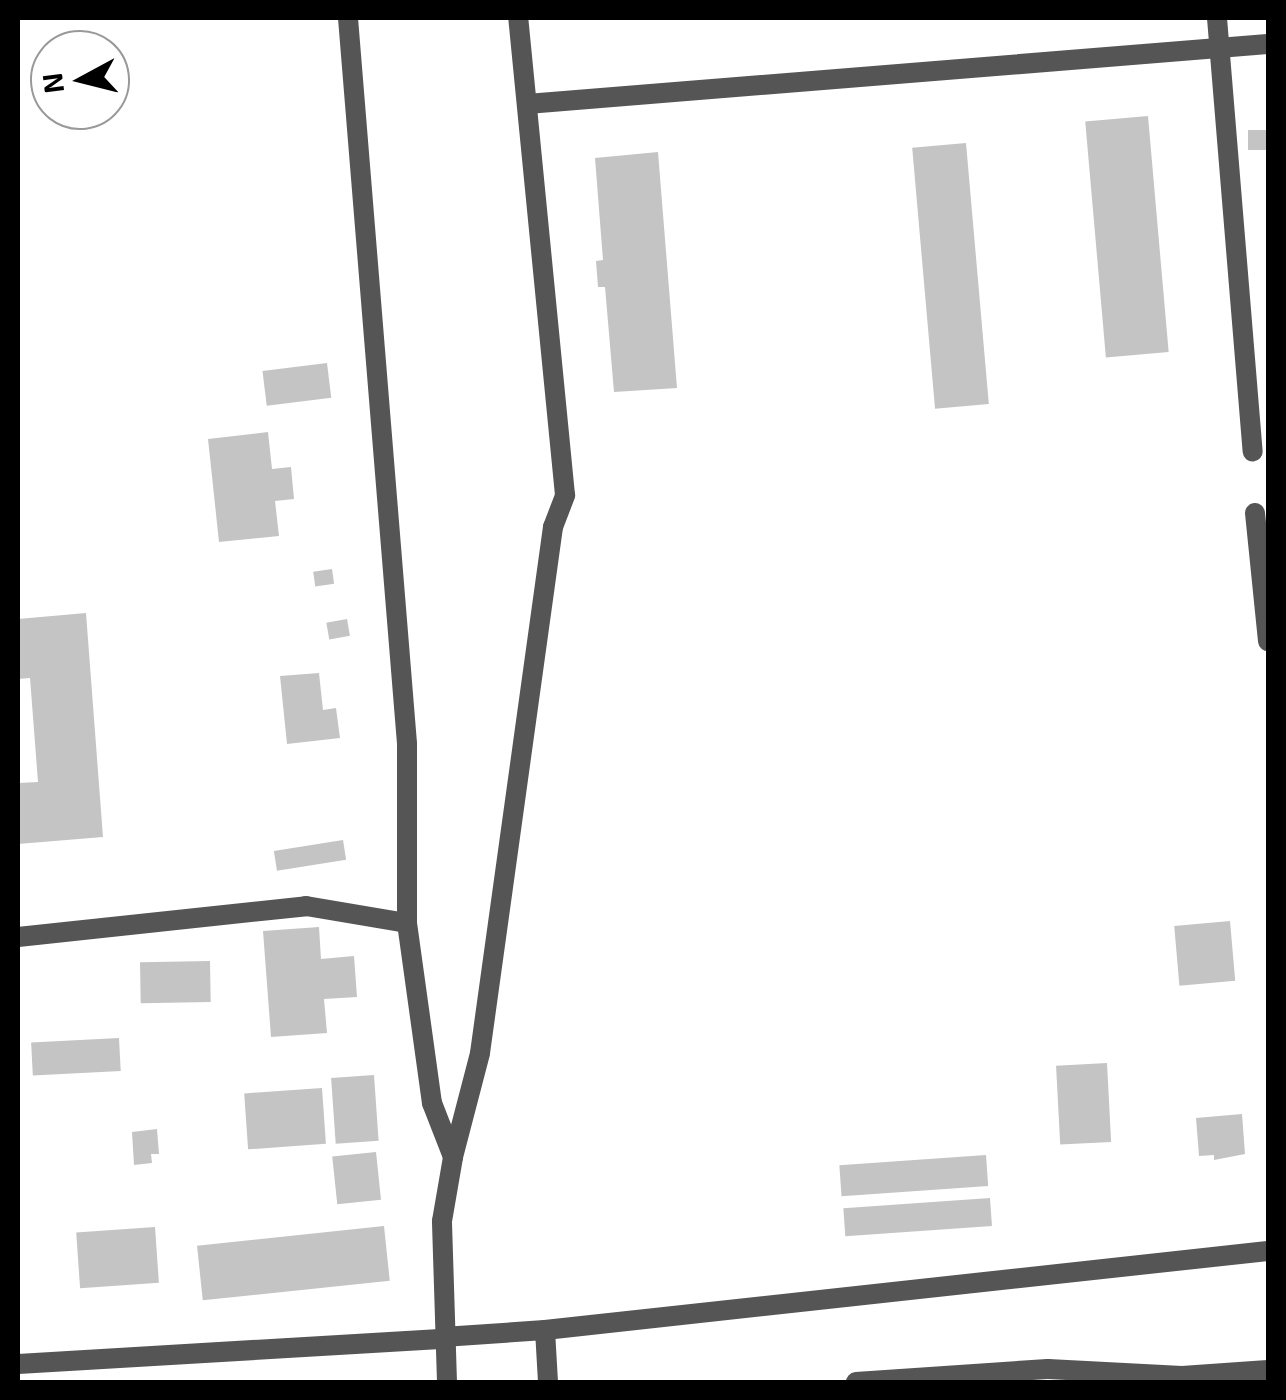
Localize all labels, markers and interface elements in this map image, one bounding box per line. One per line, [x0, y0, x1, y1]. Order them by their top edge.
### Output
north arrow [30, 30, 130, 130]
text: N [34, 71, 70, 96]

